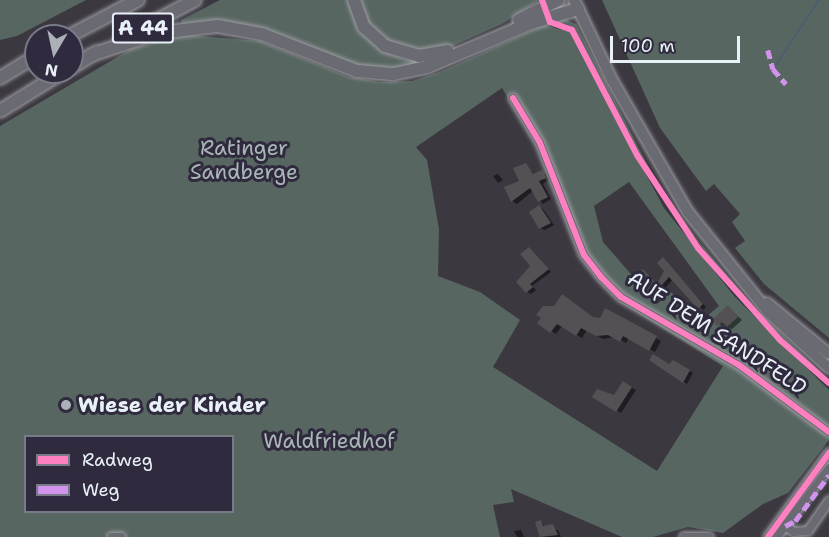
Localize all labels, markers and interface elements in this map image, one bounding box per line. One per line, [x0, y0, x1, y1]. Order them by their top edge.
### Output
road number: A 44 [112, 11, 174, 45]
north arrow [24, 24, 84, 84]
scale bar [613, 24, 744, 62]
text: 100 m [621, 34, 675, 58]
text: N [44, 59, 59, 82]
park label: Ratinger Sandberge [190, 135, 298, 185]
street label: AUF DEM SANDFELD [623, 266, 811, 400]
place label: Wiese der Kinder [78, 392, 266, 418]
marker: Wiese der Kinder [59, 398, 73, 412]
park label: Waldfriedhof [263, 428, 395, 454]
legend [24, 435, 234, 513]
text: Radweg [82, 448, 153, 472]
text: Weg [82, 478, 120, 502]

